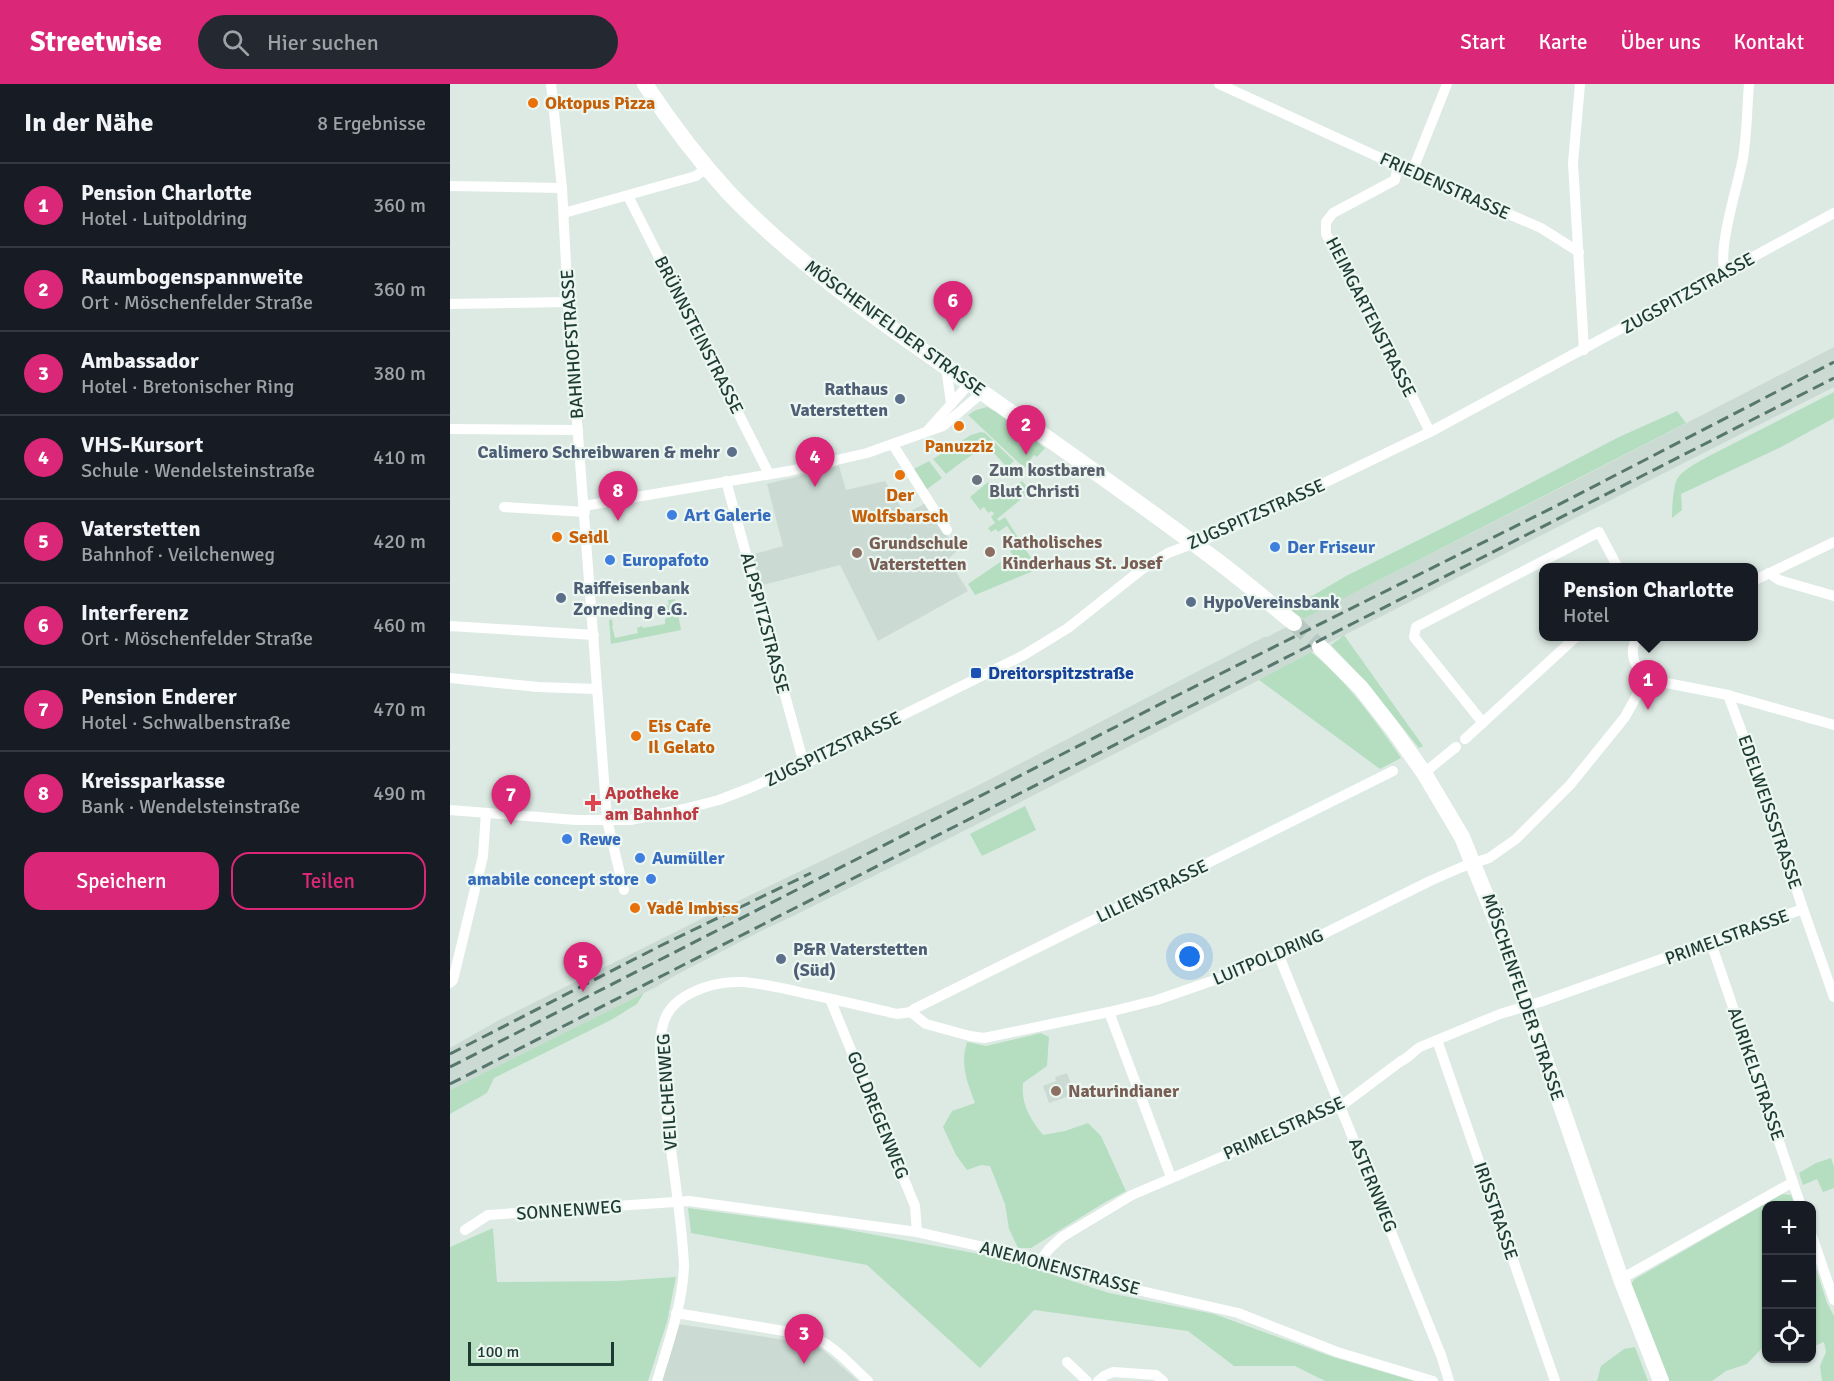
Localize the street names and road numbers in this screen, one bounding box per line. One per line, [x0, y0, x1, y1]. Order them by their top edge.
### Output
street label: FRIEDENSTRASSE [1377, 147, 1513, 225]
street label: HEIMGARTENSTRASSE [1321, 233, 1421, 401]
street label: ZUGSPITZSTRASSE [1618, 247, 1758, 339]
street label: BRÜNNSTEINSTRASSE [650, 252, 748, 418]
street label: MÖSCHENFELDER STRASSE [801, 255, 989, 401]
street label: BAHNHOFSTRASSE [556, 268, 588, 420]
street label: ZUGSPITZSTRASSE [1184, 474, 1328, 554]
street label: ALPSPITZSTRASSE [736, 550, 794, 696]
street label: ZUGSPITZSTRASSE [761, 707, 905, 791]
street label: EDELWEISSSTRASSE [1733, 732, 1807, 892]
street label: LILIENSTRASSE [1092, 854, 1212, 928]
street label: MÖSCHENFELDER STRASSE [1477, 891, 1569, 1103]
street label: PRIMELSTRASSE [1662, 904, 1792, 970]
street label: LUITPOLDRING [1209, 924, 1327, 990]
street label: AURIKELSTRASSE [1723, 1005, 1789, 1143]
street label: VEILCHENWEG [652, 1033, 682, 1151]
street label: GOLDREGENWEG [842, 1048, 914, 1182]
street label: PRIMELSTRASSE [1220, 1091, 1348, 1165]
street label: ASTERNWEG [1344, 1135, 1402, 1235]
street label: IRISSTRASSE [1469, 1159, 1523, 1263]
street label: SONNENWEG [516, 1195, 622, 1225]
street label: ANEMONENSTRASSE [978, 1236, 1142, 1300]

